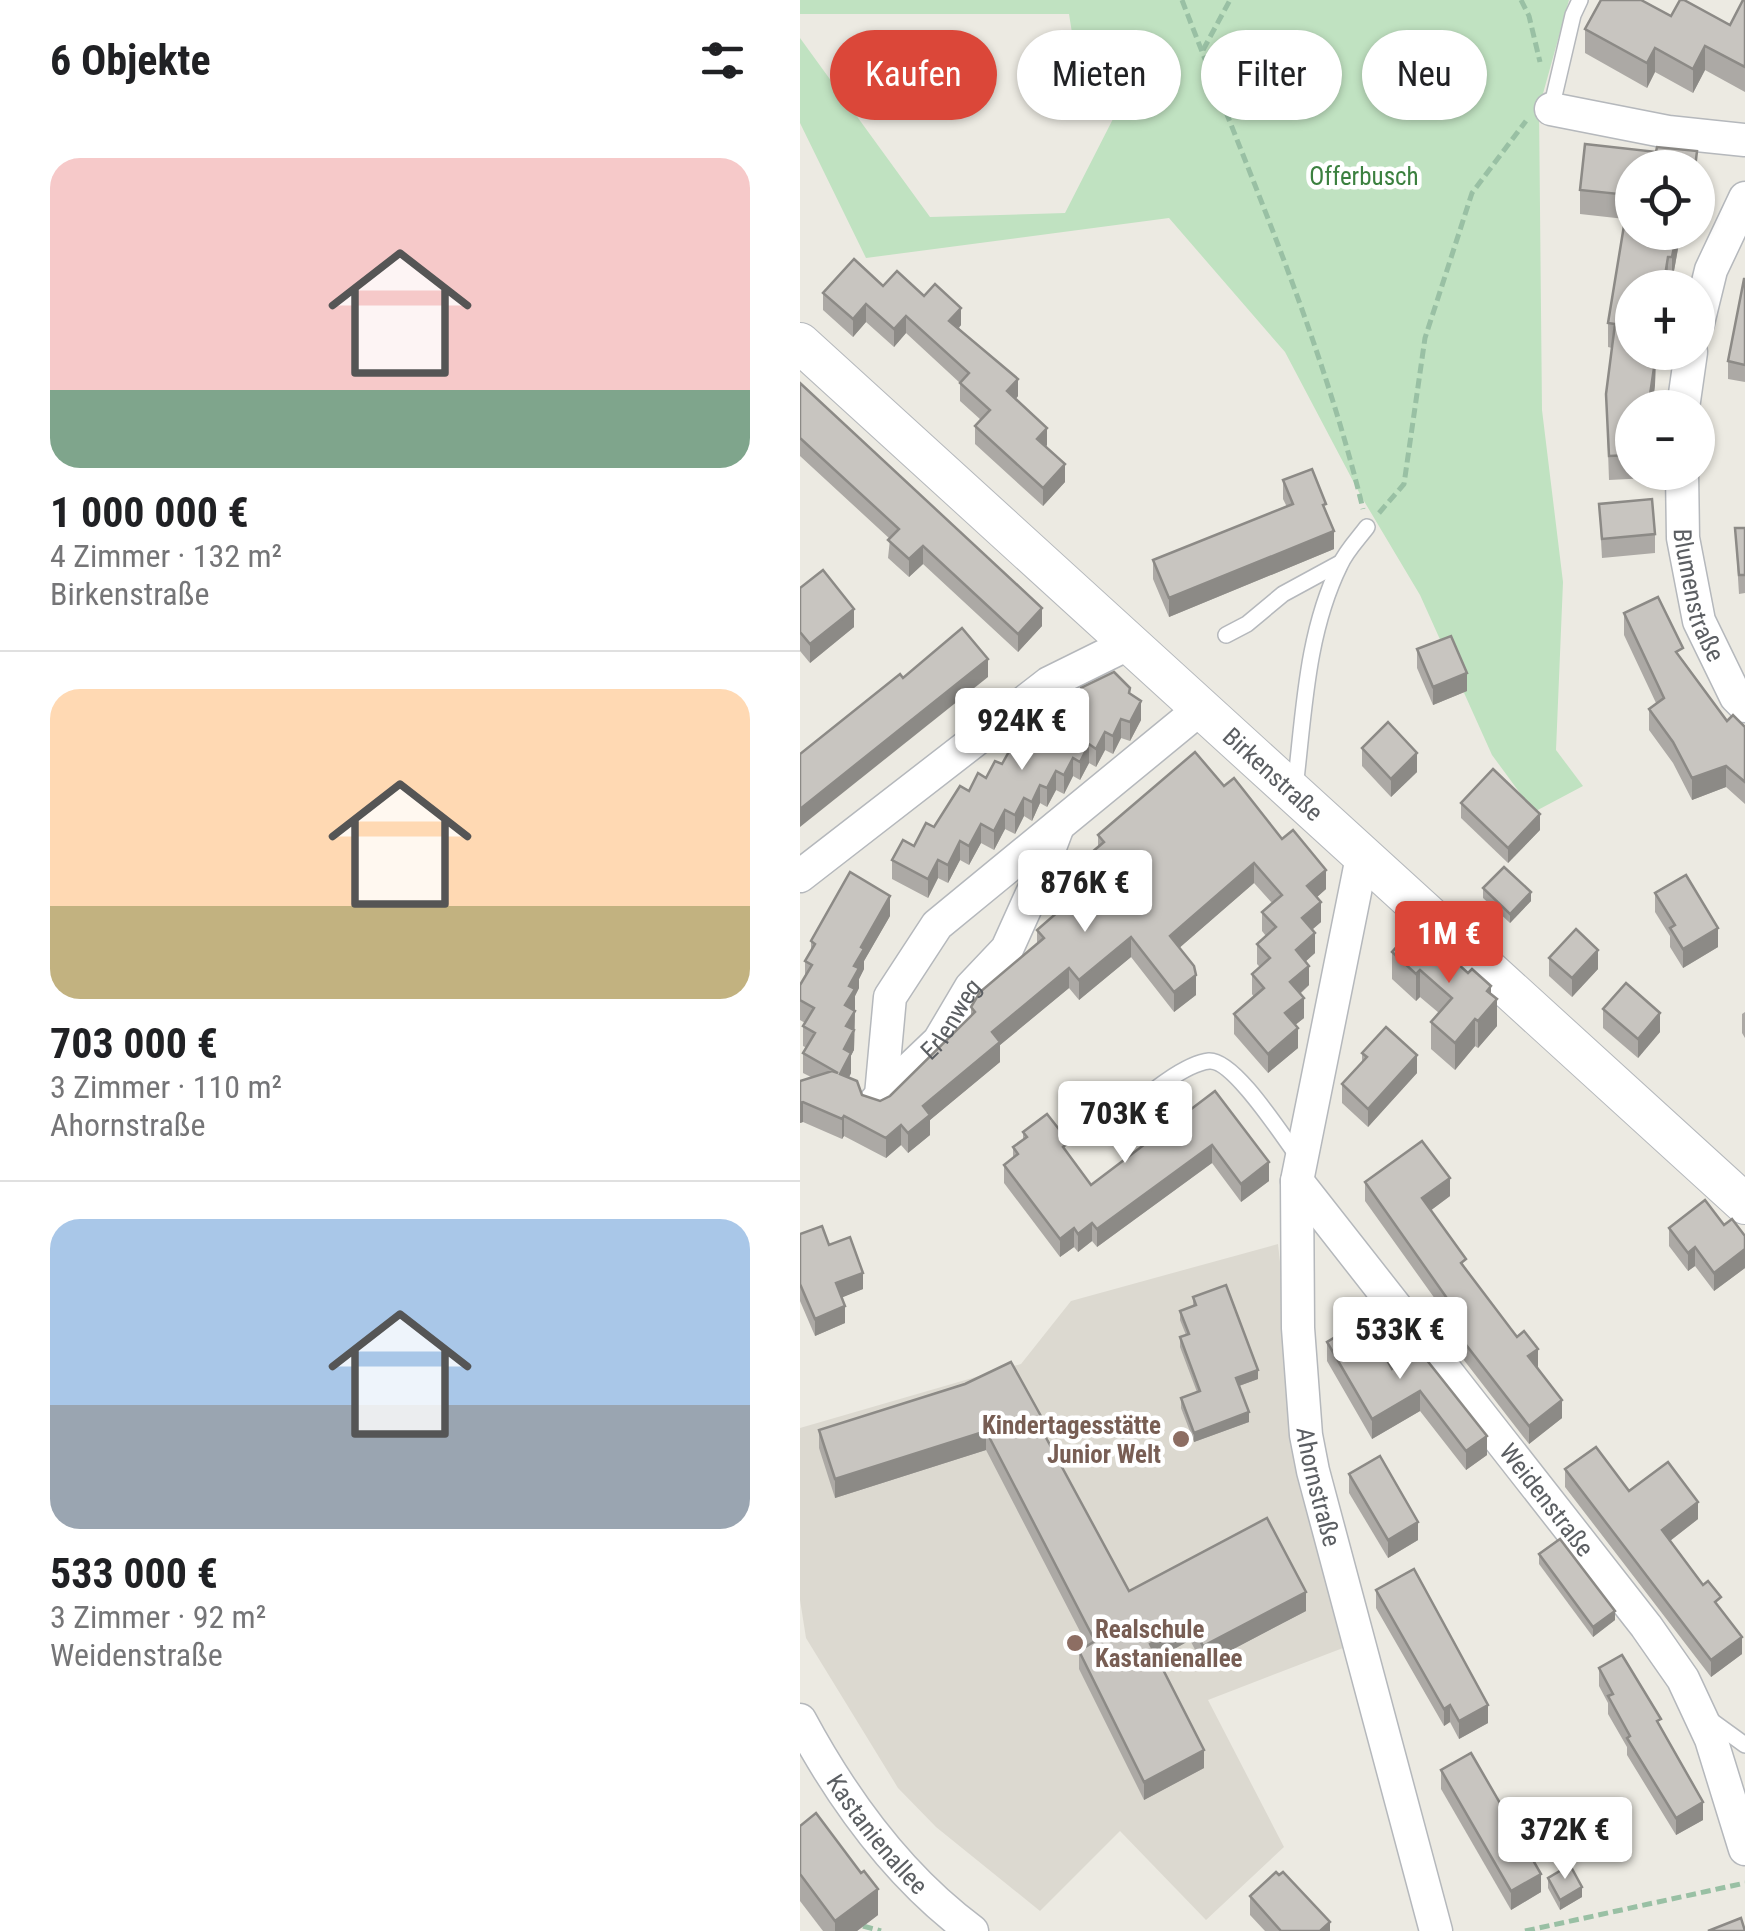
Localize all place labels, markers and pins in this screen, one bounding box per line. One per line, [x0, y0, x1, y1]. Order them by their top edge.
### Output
pin: 924K € [941, 688, 1103, 773]
pin: 876K € [1004, 850, 1166, 935]
pin: 1M € [1390, 901, 1508, 986]
pin: 703K € [1044, 1081, 1206, 1166]
pin: 533K € [1319, 1297, 1481, 1382]
place label: Kindertagesstätte Junior Welt [982, 1411, 1161, 1469]
marker: Kindertagesstätte Junior Welt [1170, 1428, 1192, 1450]
place label: Realschule Kastanienallee [1095, 1615, 1243, 1673]
marker: Realschule Kastanienallee [1064, 1632, 1086, 1654]
pin: 372K € [1484, 1797, 1646, 1882]

